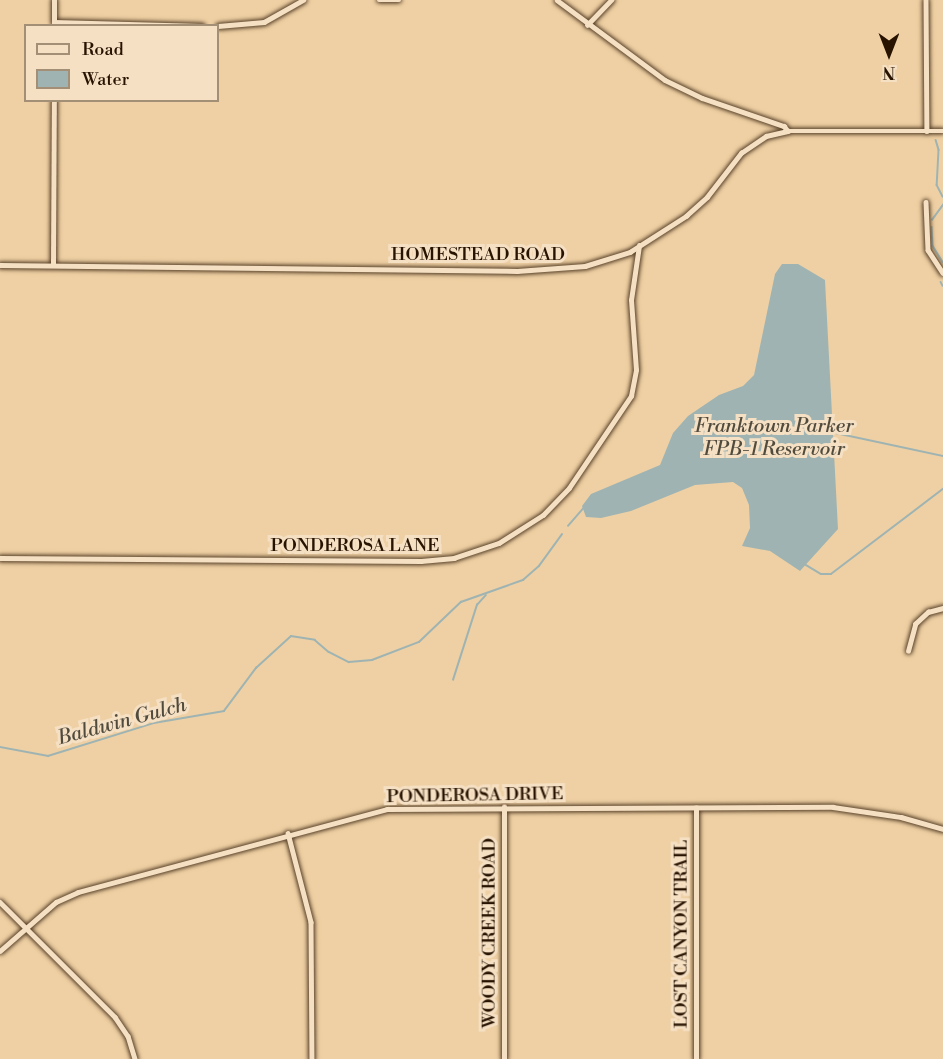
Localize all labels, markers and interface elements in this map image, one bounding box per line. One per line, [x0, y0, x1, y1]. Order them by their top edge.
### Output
legend [24, 24, 219, 102]
north arrow [859, 24, 919, 84]
text: Road [82, 38, 124, 61]
text: N [883, 62, 895, 82]
text: Water [82, 68, 129, 91]
street label: HOMESTEAD ROAD [391, 244, 565, 266]
water label: Franktown Parker FPB-1 Reservoir [694, 414, 854, 461]
street label: PONDEROSA LANE [270, 535, 440, 557]
water label: Baldwin Gulch [55, 693, 189, 751]
street label: PONDEROSA DRIVE [386, 784, 564, 808]
street label: WOODY CREEK ROAD [479, 838, 501, 1028]
street label: LOST CANYON TRAIL [671, 840, 693, 1028]

